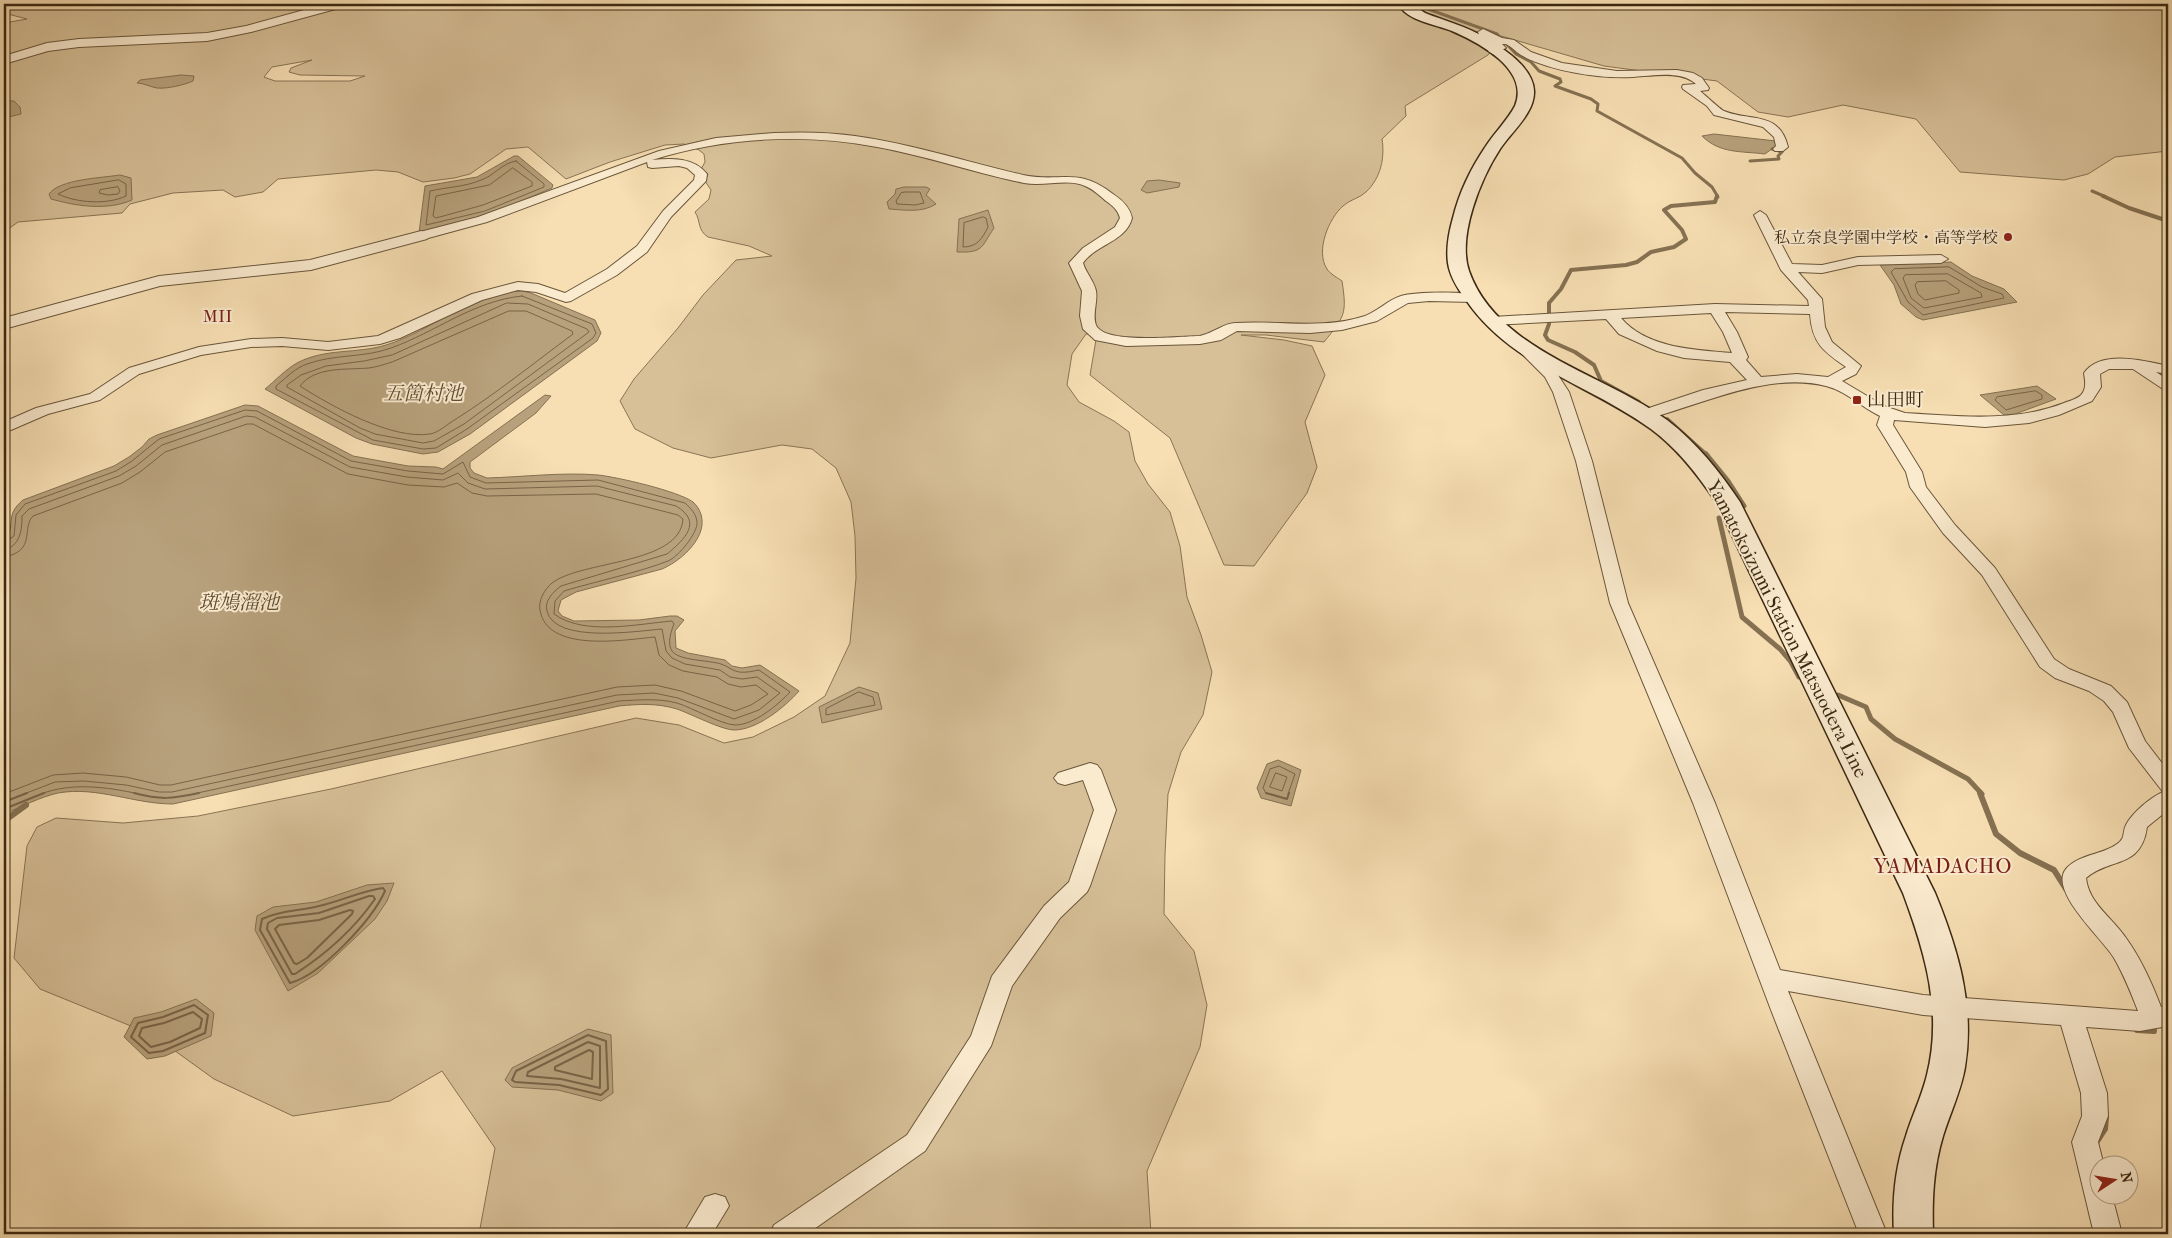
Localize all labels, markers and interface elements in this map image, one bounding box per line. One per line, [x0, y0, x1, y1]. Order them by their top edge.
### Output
place label: 私立奈良学園中学校・高等学校 [1774, 228, 1998, 247]
marker: 私立奈良学園中学校・高等学校 [2002, 231, 2014, 243]
district label: MII [203, 307, 233, 326]
water label: 五箇村池 [383, 382, 465, 405]
place label: 山田町 [1867, 389, 1924, 411]
marker: 山田町 [1851, 394, 1863, 406]
street label: Yamatokoizumi Station Matsuodera Line [1702, 476, 1872, 781]
water label: 斑鳩溜池 [199, 591, 281, 614]
district label: YAMADACHO [1873, 855, 2012, 878]
north arrow [2090, 1156, 2140, 1206]
text: N [2117, 1170, 2136, 1185]

